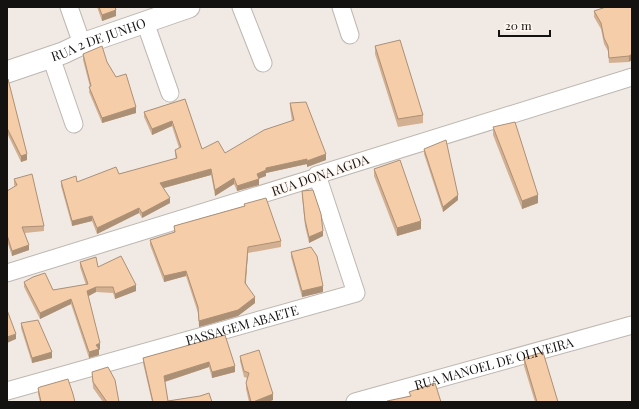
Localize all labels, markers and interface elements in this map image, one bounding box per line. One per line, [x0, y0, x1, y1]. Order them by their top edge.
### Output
scale bar [499, 12, 550, 38]
street label: RUA 2 DE JUNHO [49, 14, 148, 64]
text: 20 m [505, 17, 532, 33]
street label: RUA DONA AGDA [269, 150, 371, 199]
street label: PASSAGEM ABAETE [183, 301, 300, 348]
street label: RUA MANOEL DE OLIVEIRA [412, 333, 576, 393]

